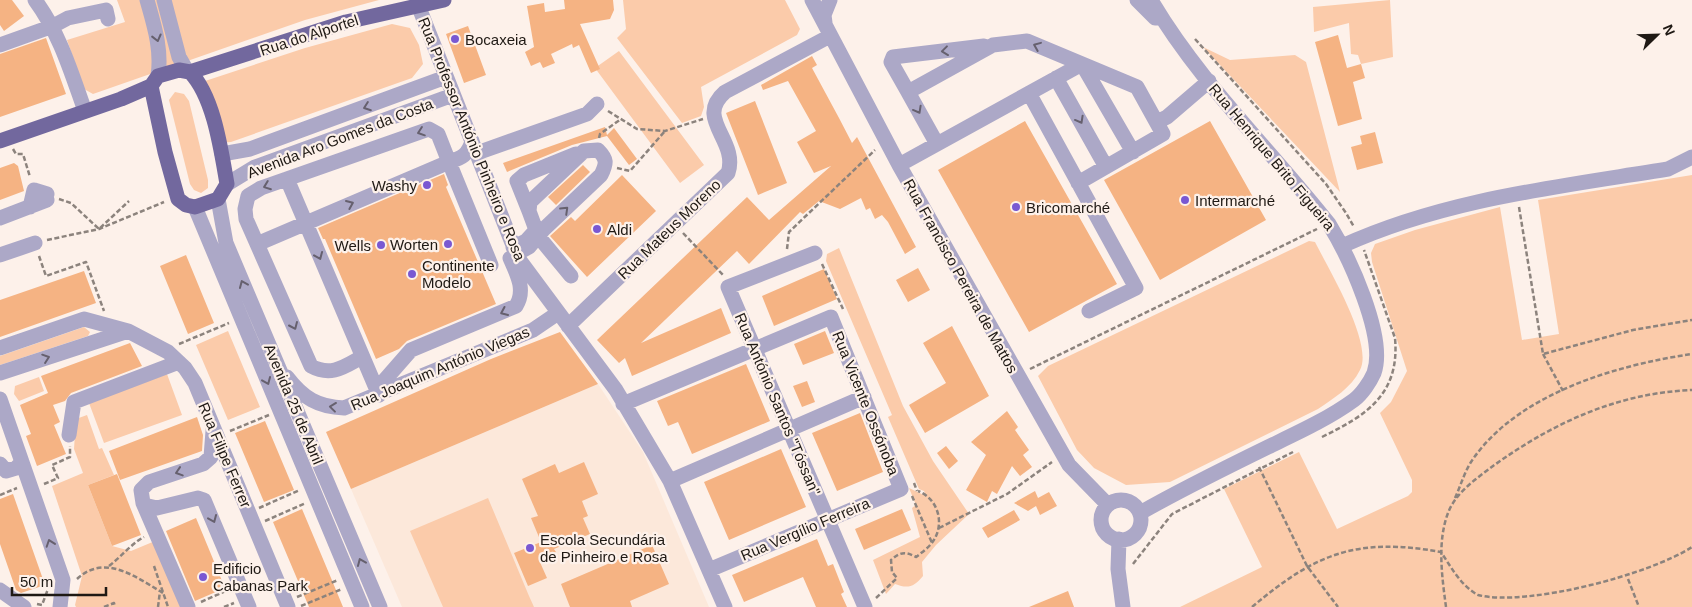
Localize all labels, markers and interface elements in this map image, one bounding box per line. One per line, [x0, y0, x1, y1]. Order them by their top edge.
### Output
north arrow [1632, 10, 1682, 60]
street label: Rua do Alportel [258, 11, 360, 59]
street label: Rua Professor António Pinheiro e Rosa [415, 15, 529, 264]
text: N [1660, 22, 1678, 38]
place label: Bocaxeia [465, 31, 527, 48]
one-way arrow [151, 33, 161, 41]
marker: Bocaxeia [449, 33, 461, 45]
one-way arrow [1033, 41, 1042, 52]
one-way arrow [941, 45, 949, 56]
street label: Rua Henrique Brito Figueira [1206, 80, 1339, 234]
street label: Avenida Aro Gomes da Costa [245, 94, 436, 181]
one-way arrow [363, 101, 372, 111]
one-way arrow [912, 105, 922, 114]
one-way arrow [1073, 115, 1083, 124]
one-way arrow [417, 126, 425, 136]
street label: Rua Mateus Moreno [614, 176, 724, 282]
street label: Rua Francisco Pereira de Mattos [900, 176, 1022, 376]
place label: Washy [372, 177, 417, 194]
marker: Washy [421, 179, 433, 191]
one-way arrow [264, 180, 272, 190]
place label: Intermarché [1195, 192, 1275, 209]
marker: Intermarché [1179, 194, 1191, 206]
place label: Bricomarché [1026, 199, 1110, 216]
one-way arrow [345, 200, 354, 210]
marker: Bricomarché [1010, 201, 1022, 213]
one-way arrow [559, 207, 568, 216]
place label: Aldi [607, 221, 632, 238]
marker: Aldi [591, 223, 603, 235]
place label: Worten [390, 236, 438, 253]
place label: Wells [335, 237, 371, 254]
marker: Worten [442, 238, 454, 250]
marker: Wells [375, 239, 387, 251]
one-way arrow [313, 251, 324, 260]
place label: Continente Modelo [422, 257, 495, 291]
marker: Continente Modelo [406, 268, 418, 280]
one-way arrow [238, 280, 249, 289]
one-way arrow [500, 305, 509, 316]
street label: Rua António Santos "Tóssan" [732, 310, 824, 498]
one-way arrow [287, 321, 298, 330]
street label: Rua Joaquim António Viegas [348, 323, 532, 413]
street label: Rua Vicente Ossónoba [829, 328, 903, 478]
street label: Avenida 25 de Abril [261, 341, 327, 467]
one-way arrow [42, 354, 50, 364]
one-way arrow [261, 376, 271, 385]
street label: Rua Filipe Ferrer [195, 400, 255, 510]
one-way arrow [329, 402, 337, 413]
one-way arrow [175, 466, 184, 476]
street label: Rua Vergílio Ferreira [738, 494, 873, 564]
one-way arrow [207, 514, 217, 523]
place label: Escola Secundária de Pinheiro e Rosa [540, 531, 668, 565]
one-way arrow [46, 539, 56, 548]
marker: Escola Secundária de Pinheiro e Rosa [524, 542, 536, 554]
one-way arrow [356, 558, 367, 567]
place label: Edificio Cabanas Park [213, 560, 309, 594]
scale bar [12, 564, 106, 596]
marker: Edificio Cabanas Park [197, 571, 209, 583]
text: 50 m [20, 573, 53, 590]

